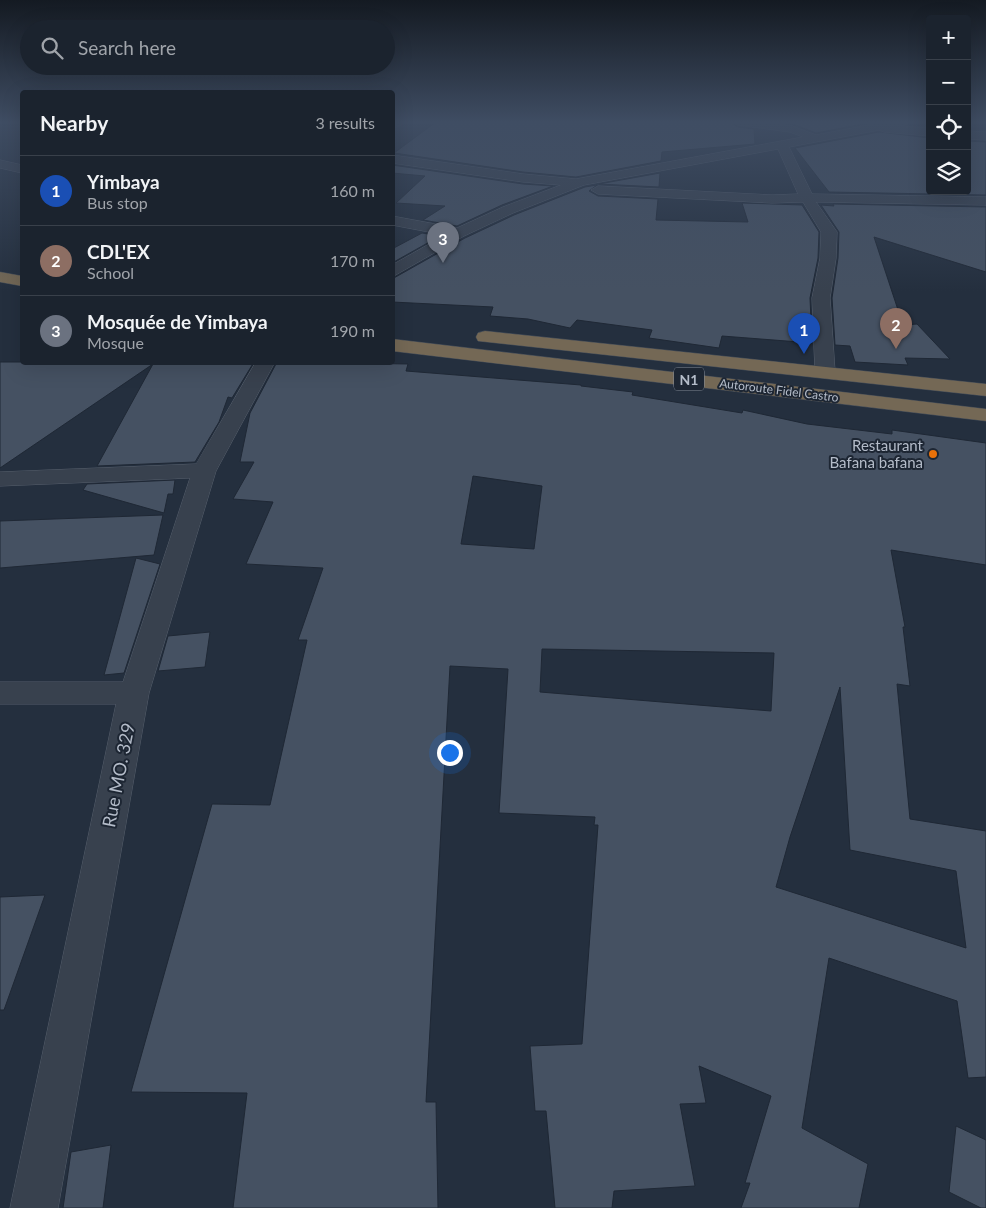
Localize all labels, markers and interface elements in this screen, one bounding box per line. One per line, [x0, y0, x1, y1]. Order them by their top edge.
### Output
map controls [926, 15, 971, 195]
button: + [926, 15, 971, 60]
search box [20, 20, 395, 75]
icon: search [38, 34, 66, 62]
text: Search here [78, 36, 176, 59]
button: − [926, 60, 971, 105]
button: locate [926, 105, 971, 150]
text: Nearby [40, 110, 108, 135]
text: 3 results [315, 113, 375, 132]
button: layers [926, 150, 971, 195]
text: Yimbaya [87, 170, 160, 193]
text: 1 [51, 181, 61, 200]
text: 160 m [330, 181, 375, 200]
text: Bus stop [87, 193, 148, 212]
pin: 3 [427, 222, 459, 263]
text: CDL'EX [87, 240, 150, 263]
text: 2 [51, 251, 61, 270]
text: 170 m [330, 251, 375, 270]
text: School [87, 263, 134, 282]
pin: 2 [880, 308, 912, 349]
text: Mosquée de Yimbaya [87, 310, 268, 333]
pin: 1 [788, 313, 820, 354]
text: 3 [51, 321, 61, 340]
text: 190 m [330, 321, 375, 340]
text: Mosque [87, 333, 144, 352]
road number: N1 [674, 368, 704, 390]
street label: Autoroute Fidel Castro [719, 375, 840, 405]
place label: Restaurant Bafana bafana [830, 436, 924, 471]
marker: Restaurant Bafana bafana [927, 448, 939, 460]
street label: Rue MO. 329 [97, 721, 139, 829]
your location [437, 740, 463, 766]

